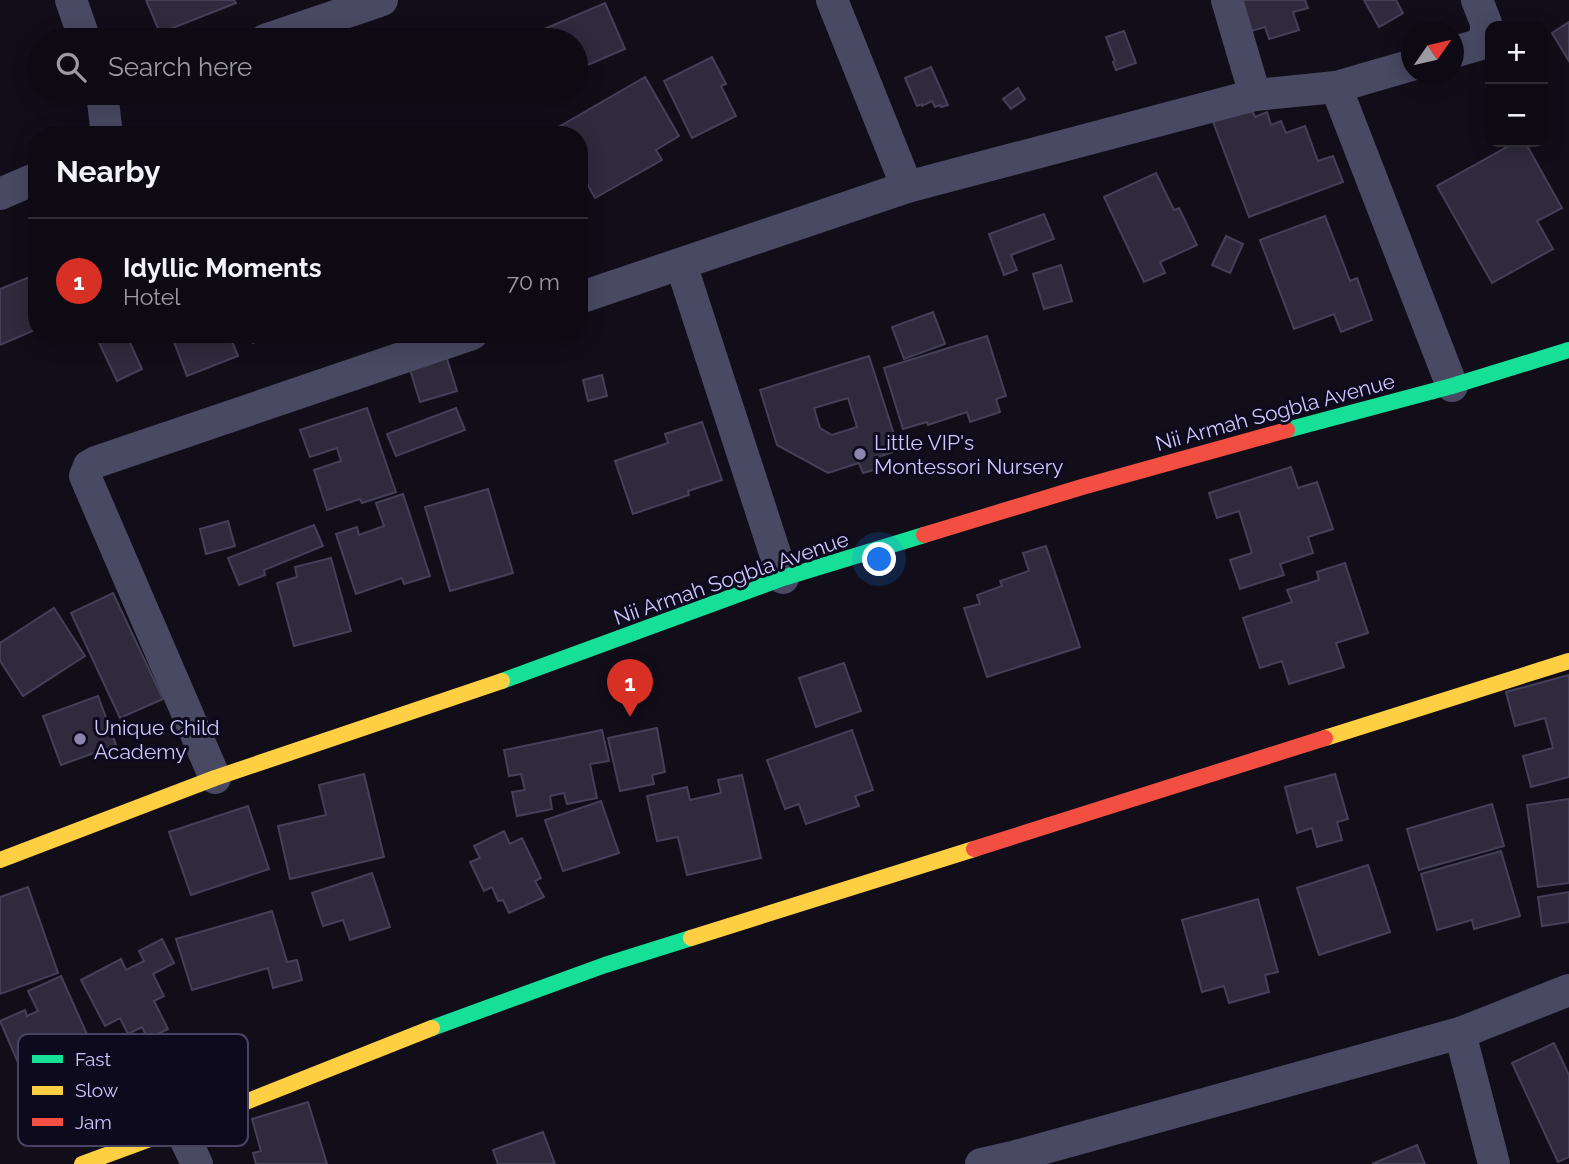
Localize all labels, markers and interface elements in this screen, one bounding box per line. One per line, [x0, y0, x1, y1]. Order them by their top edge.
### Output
north arrow [1401, 21, 1464, 84]
map controls [1485, 21, 1548, 147]
button: + [1485, 21, 1548, 84]
search box [28, 28, 588, 105]
icon: search [52, 48, 90, 86]
text: Search here [108, 52, 252, 82]
button: − [1485, 84, 1548, 147]
text: Nearby [56, 154, 160, 189]
text: Idyllic Moments [123, 253, 322, 283]
text: 1 [73, 268, 85, 295]
text: 70 m [507, 268, 560, 295]
text: Hotel [123, 283, 181, 310]
street label: Nii Armah Sogbla Avenue [1153, 368, 1397, 456]
place label: Little VIP's Montessori Nursery [874, 430, 1063, 479]
marker: Little VIP's Montessori Nursery [852, 446, 868, 462]
street label: Nii Armah Sogbla Avenue [610, 526, 852, 630]
your location [862, 542, 896, 576]
pin: 1 [607, 659, 653, 717]
place label: Unique Child Academy [94, 715, 220, 764]
marker: Unique Child Academy [72, 731, 88, 747]
legend [18, 1034, 248, 1146]
text: Fast [75, 1048, 111, 1070]
text: Slow [75, 1079, 119, 1101]
text: Jam [75, 1111, 112, 1133]

